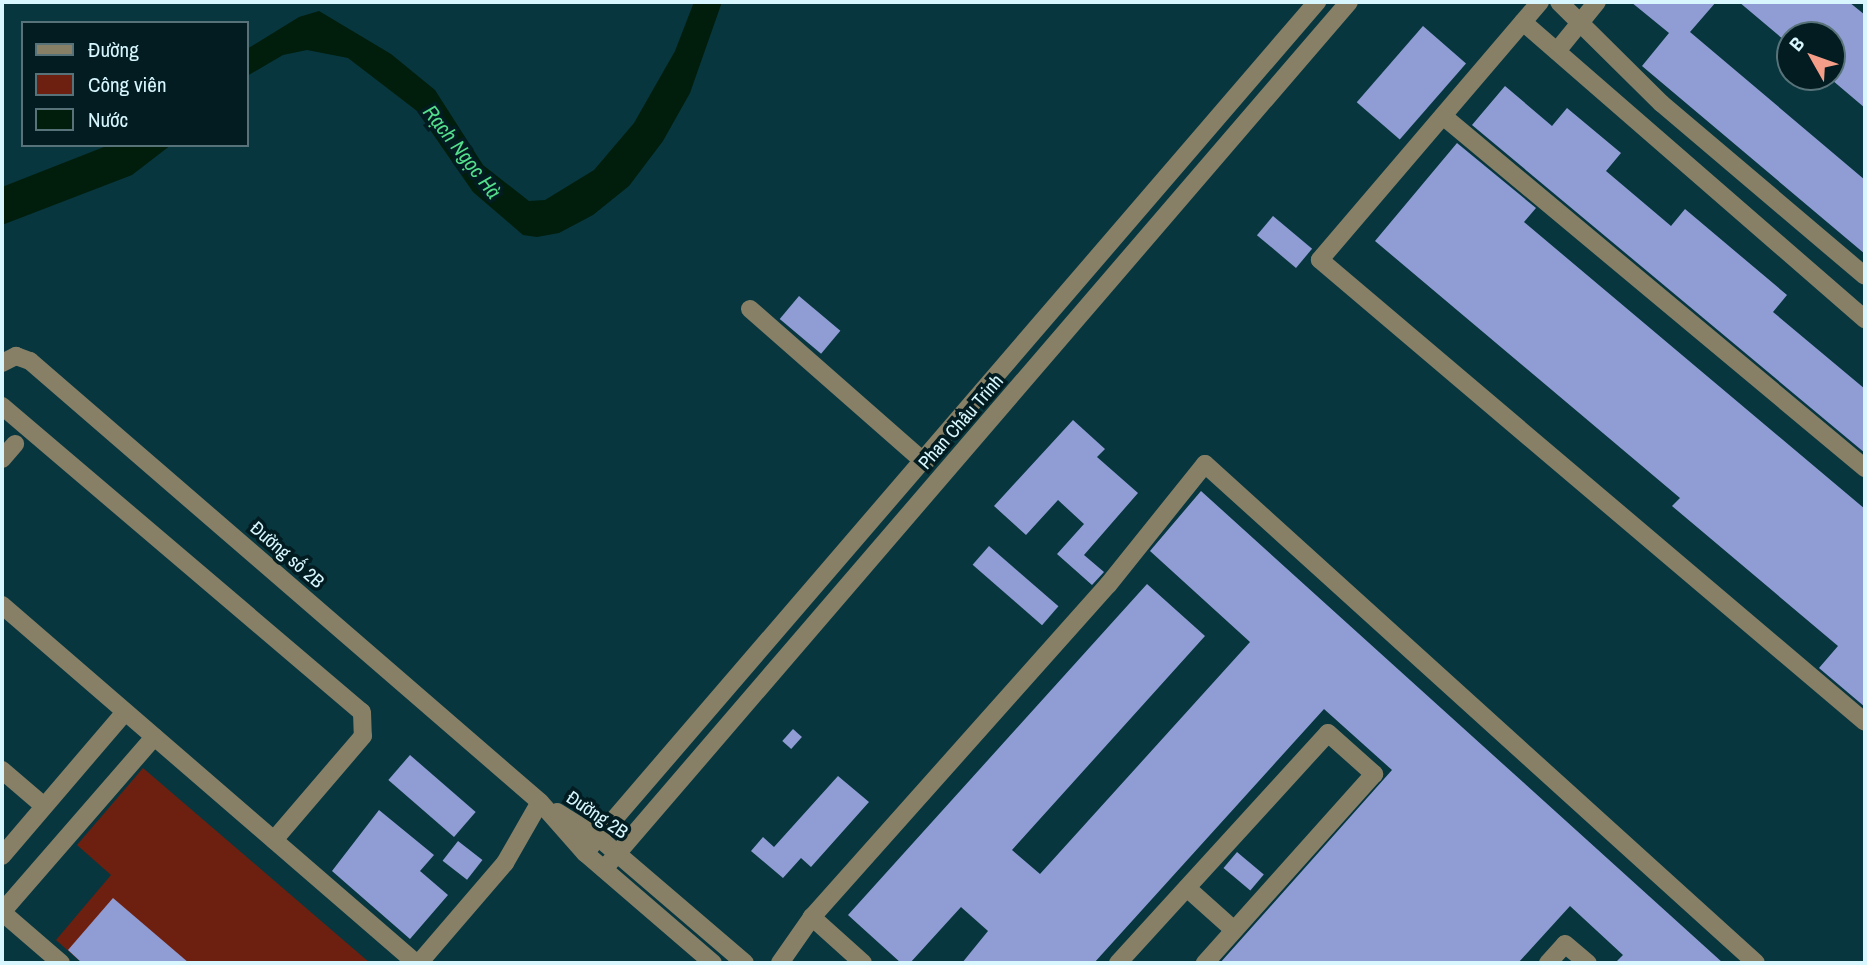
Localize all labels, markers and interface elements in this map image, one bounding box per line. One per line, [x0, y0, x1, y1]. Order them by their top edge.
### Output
legend [21, 21, 248, 147]
north arrow [1776, 21, 1846, 91]
text: B [1783, 31, 1810, 56]
text: Đường [88, 35, 139, 64]
text: Công viên [88, 70, 167, 99]
water label: Rạch Ngọc Hà [418, 100, 506, 204]
text: Nước [88, 105, 128, 134]
street label: Phan Châu Trinh [914, 370, 1008, 474]
street label: Đường số 2B [246, 517, 328, 593]
street label: Đường 2B [562, 786, 632, 844]

